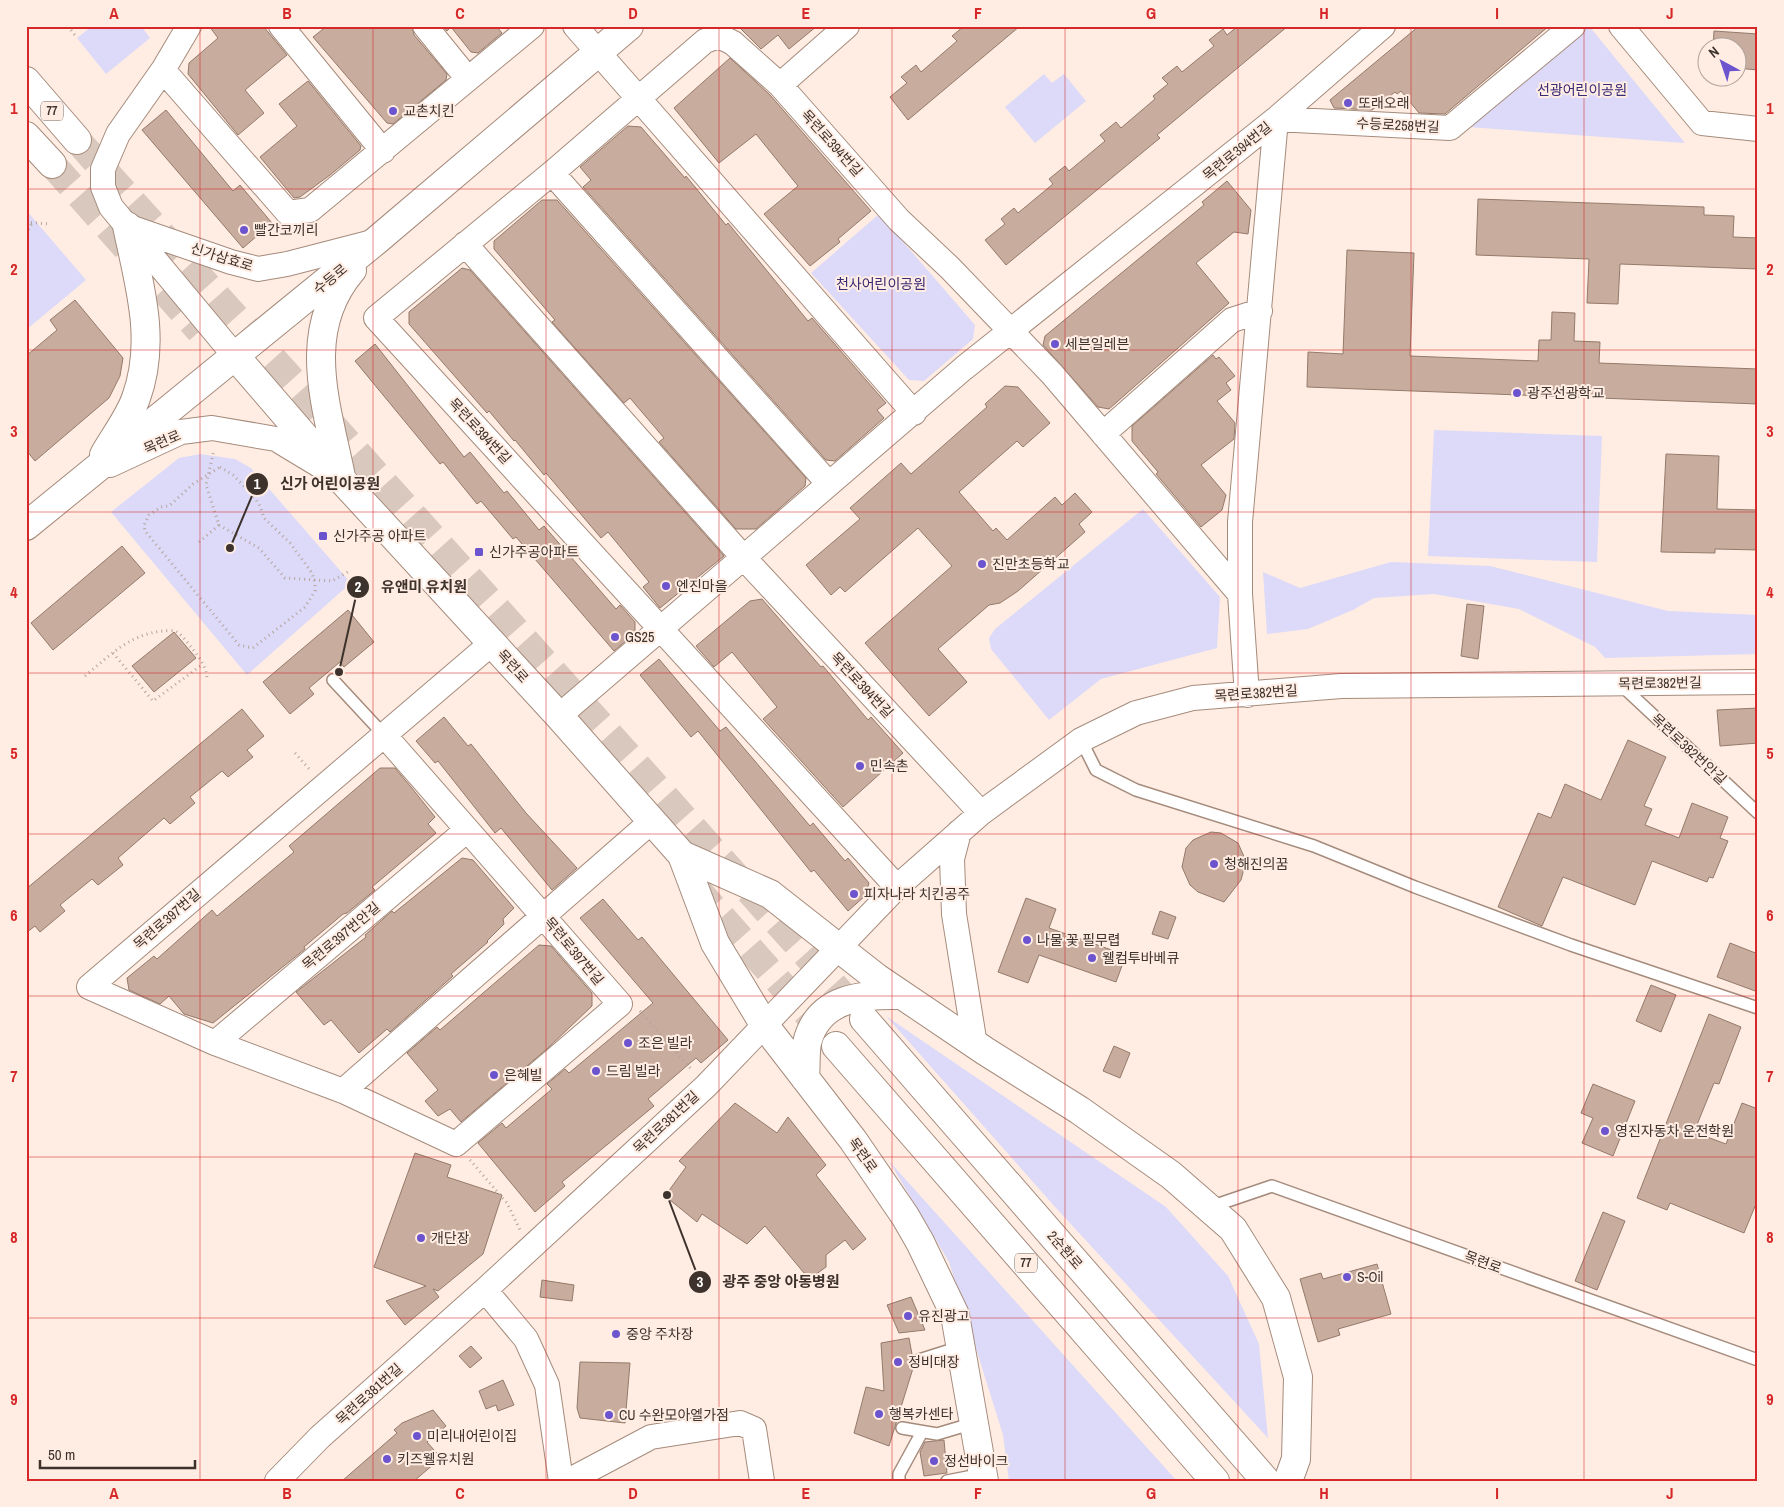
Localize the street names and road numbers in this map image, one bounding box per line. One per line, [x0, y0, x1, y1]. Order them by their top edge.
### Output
road number: 77 [41, 102, 63, 120]
street label: 목련로394번길 [797, 106, 867, 180]
street label: 수등로258번길 [1356, 114, 1440, 136]
street label: 목련로394번길 [1199, 118, 1275, 184]
street label: 신가삼효로 [189, 239, 256, 275]
street label: 수등로 [309, 260, 351, 298]
street label: 목련로394번길 [445, 394, 515, 468]
street label: 목련로 [141, 426, 183, 458]
street label: 목련로 [493, 646, 533, 686]
street label: 목련로394번길 [827, 648, 897, 722]
street label: 목련로382번길 [1618, 673, 1702, 693]
street label: 목련로382번길 [1214, 681, 1298, 705]
street label: 목련로382번안길 [1648, 710, 1730, 788]
street label: 목련로397번길 [130, 885, 204, 953]
street label: 목련로397번안길 [298, 898, 384, 974]
street label: 목련로397번길 [540, 913, 608, 989]
street label: 목련로381번길 [629, 1087, 703, 1157]
street label: 목련로 [845, 1134, 882, 1176]
street label: 2순환로 [1043, 1227, 1087, 1273]
street label: 목련로 [1462, 1247, 1504, 1277]
road number: 77 [1015, 1254, 1037, 1272]
street label: 목련로381번길 [332, 1359, 406, 1429]

